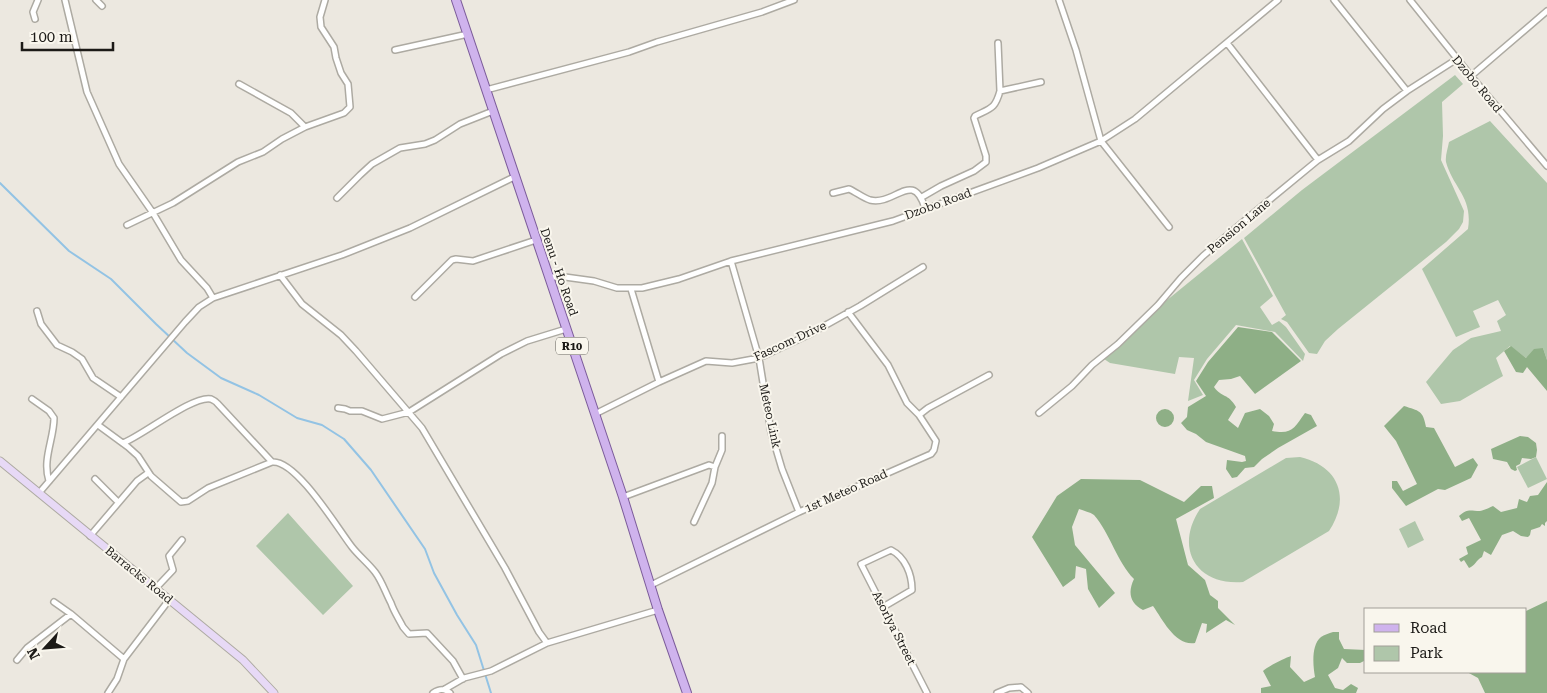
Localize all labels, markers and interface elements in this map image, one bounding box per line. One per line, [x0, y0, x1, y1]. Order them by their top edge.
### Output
scale bar [22, 20, 114, 52]
text: 100 m [30, 28, 73, 46]
street label: Dzobo Road [1449, 53, 1505, 116]
street label: Dzobo Road [903, 185, 974, 223]
street label: Pension Lane [1205, 195, 1274, 256]
street label: Denu - Ho Road [537, 226, 581, 318]
street label: Fascom Drive [752, 318, 829, 364]
road number: R10 [556, 338, 588, 354]
street label: Meteo Link [756, 382, 784, 450]
street label: 1st Meteo Road [803, 466, 890, 515]
street label: Barracks Road [102, 543, 176, 607]
street label: Asorlya Street [869, 589, 919, 668]
legend [1364, 608, 1527, 673]
text: Road [1410, 619, 1447, 637]
north arrow [20, 623, 70, 673]
text: Park [1410, 644, 1444, 662]
text: N [24, 645, 43, 662]

